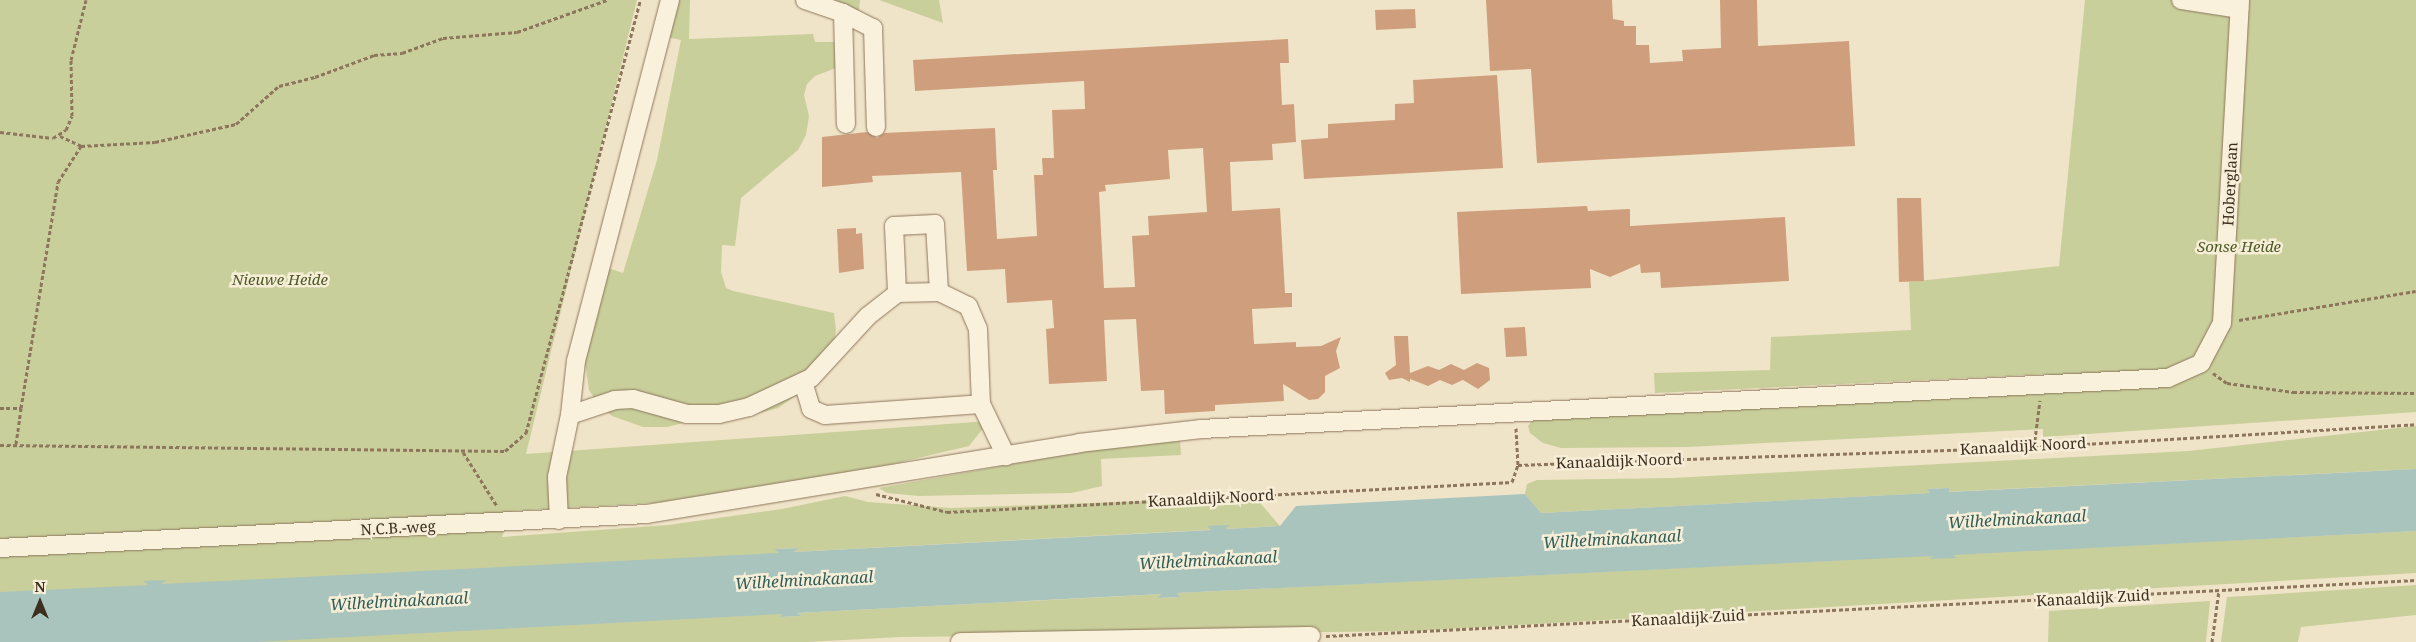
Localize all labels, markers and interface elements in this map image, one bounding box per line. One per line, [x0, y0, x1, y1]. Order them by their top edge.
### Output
street label: Hoberglaan [2219, 142, 2241, 226]
park label: Sonse Heide [2197, 238, 2281, 256]
park label: Nieuwe Heide [232, 271, 328, 289]
street label: Kanaaldijk Noord [1959, 434, 2087, 458]
street label: Kanaaldijk Noord [1556, 450, 1682, 472]
street label: Kanaaldijk Noord [1147, 486, 1275, 510]
water label: Wilhelminakanaal [1948, 506, 2086, 532]
street label: N.C.B.-weg [360, 517, 436, 539]
water label: Wilhelminakanaal [1543, 526, 1681, 552]
water label: Wilhelminakanaal [1139, 547, 1277, 573]
water label: Wilhelminakanaal [735, 567, 873, 593]
north arrow [15, 577, 65, 627]
text: N [34, 577, 46, 596]
street label: Kanaaldijk Zuid [2036, 586, 2150, 610]
water label: Wilhelminakanaal [330, 588, 468, 614]
street label: Kanaaldijk Zuid [1631, 606, 1745, 630]

